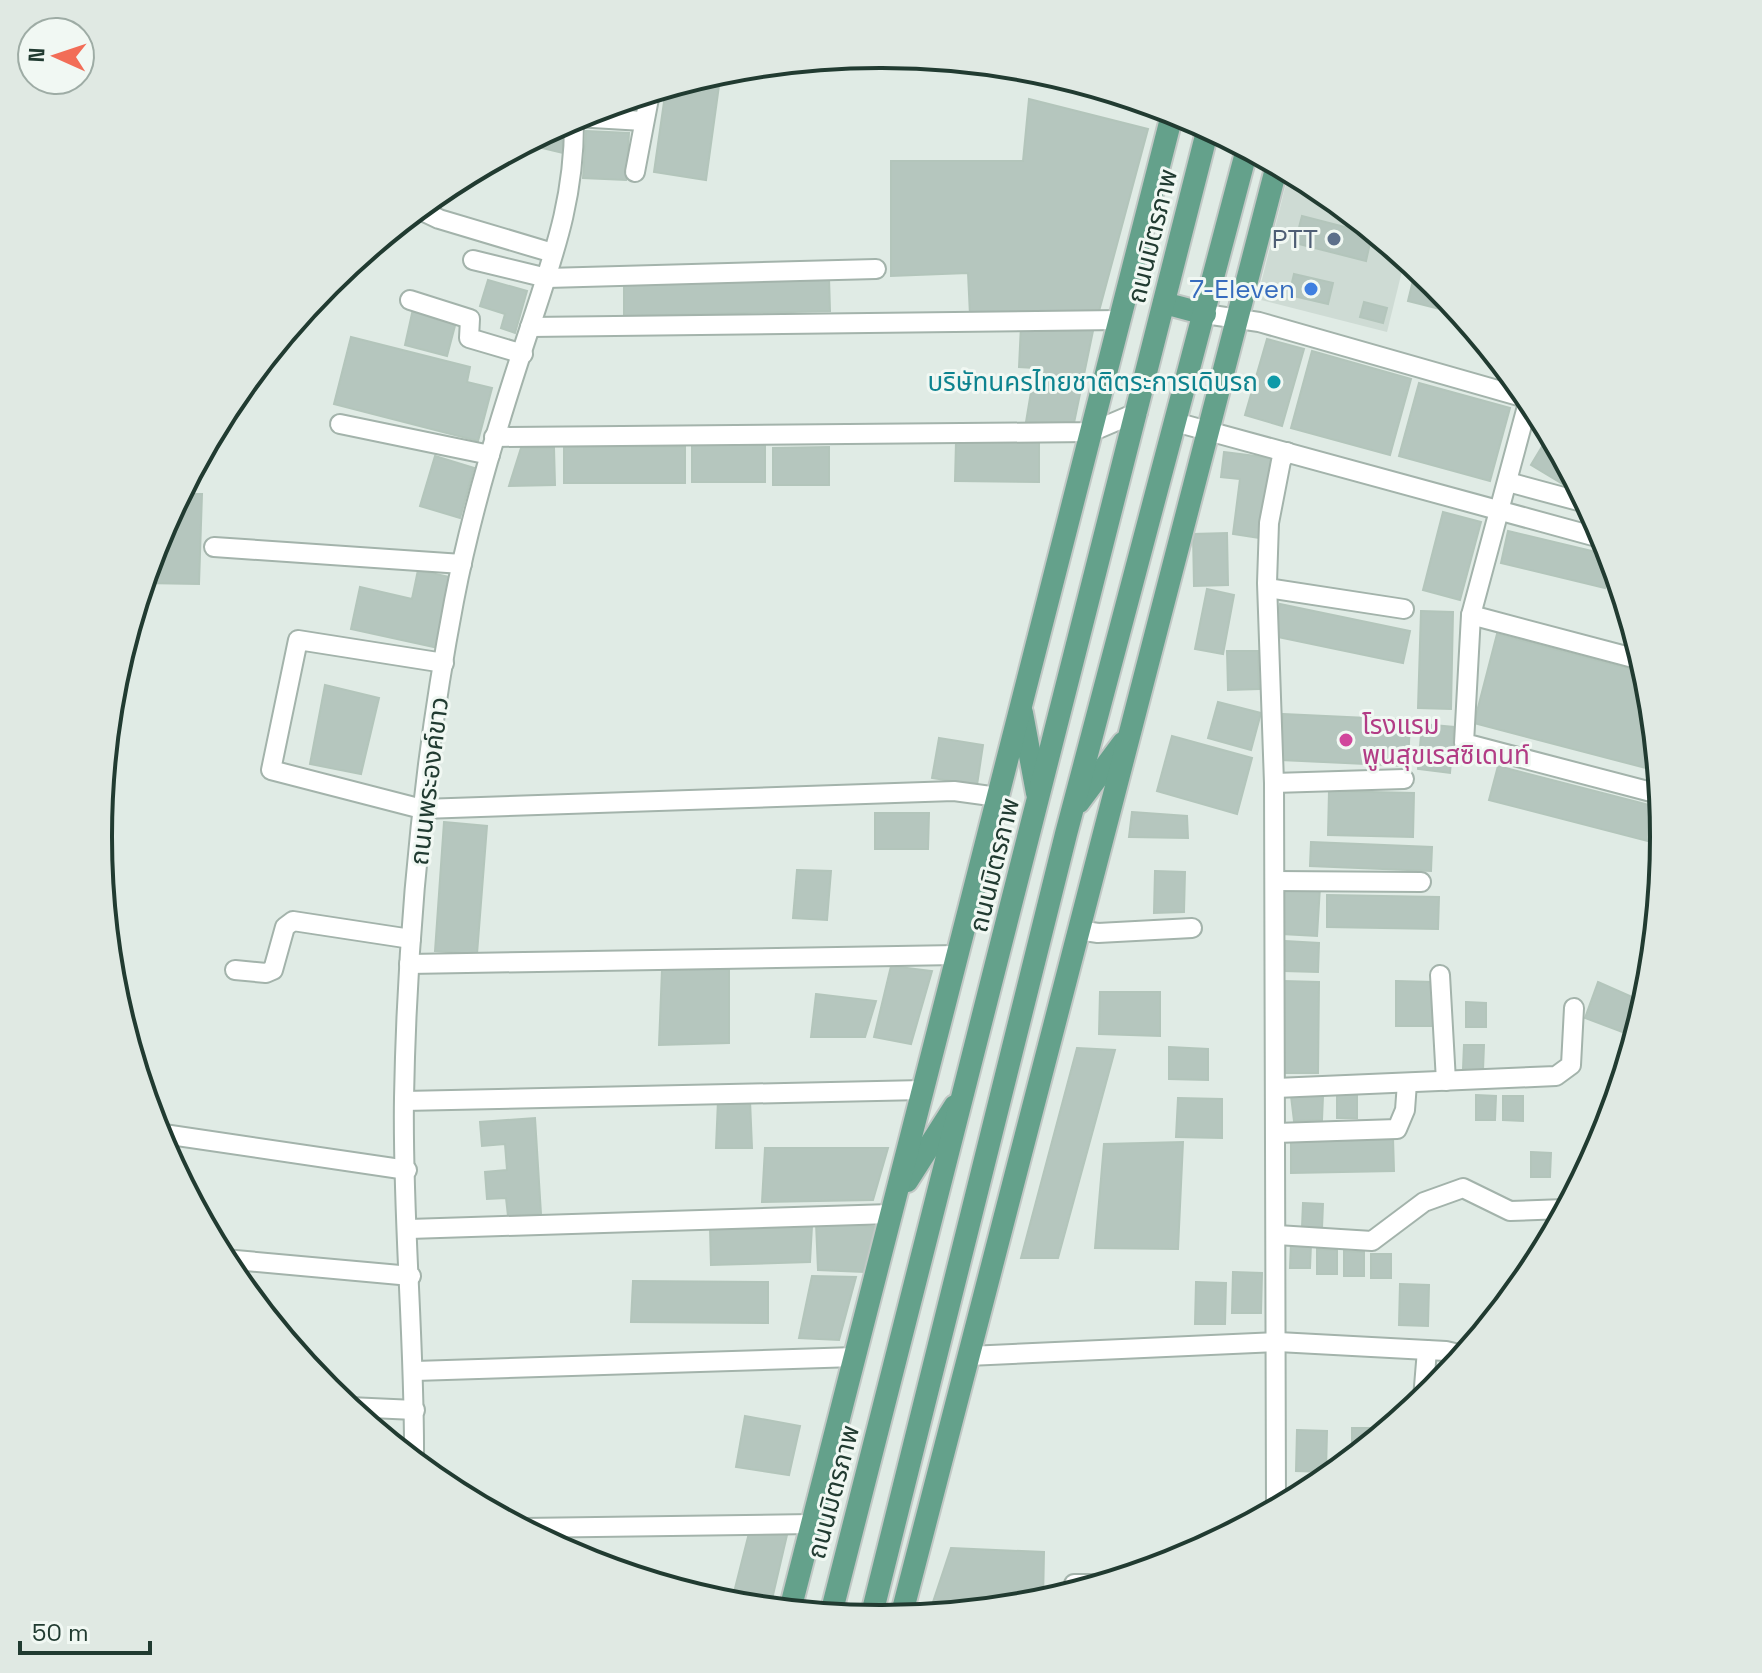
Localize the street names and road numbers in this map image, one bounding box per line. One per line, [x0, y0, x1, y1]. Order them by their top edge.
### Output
street label: ถนนมิตรภาพ [1119, 165, 1185, 307]
street label: ถนนพระองค์ขาว [402, 695, 456, 867]
street label: ถนนมิตรภาพ [961, 794, 1027, 936]
street label: ถนนมิตรภาพ [799, 1421, 867, 1563]

